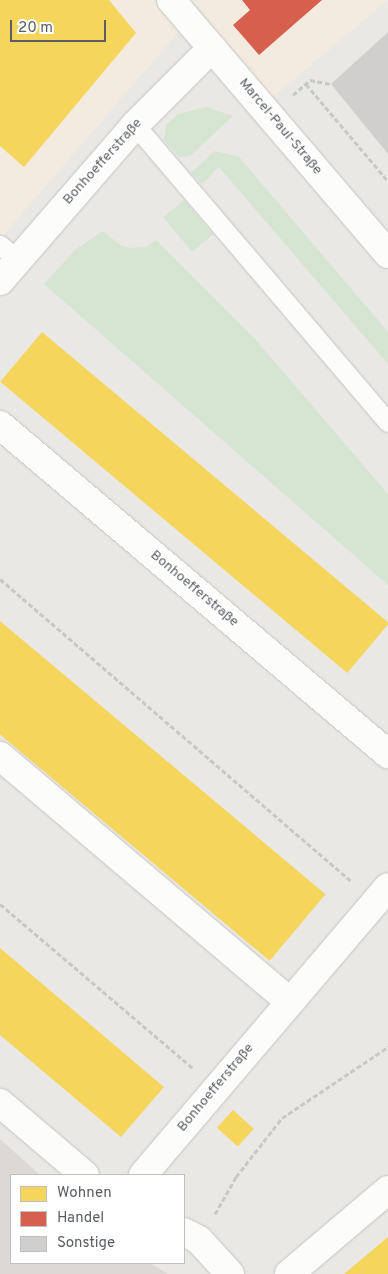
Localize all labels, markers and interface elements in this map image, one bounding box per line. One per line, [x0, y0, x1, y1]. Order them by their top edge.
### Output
scale bar [12, 10, 109, 42]
text: 20 m [18, 19, 53, 38]
street label: Marcel-Paul-Straße [235, 75, 325, 179]
street label: Bonhoefferstraße [60, 116, 146, 208]
street label: Bonhoefferstraße [146, 547, 242, 631]
street label: Bonhoefferstraße [174, 1040, 258, 1136]
legend [10, 1174, 185, 1264]
text: Wohnen [57, 1184, 112, 1203]
text: Handel [57, 1209, 104, 1228]
text: Sonstige [57, 1234, 115, 1253]

